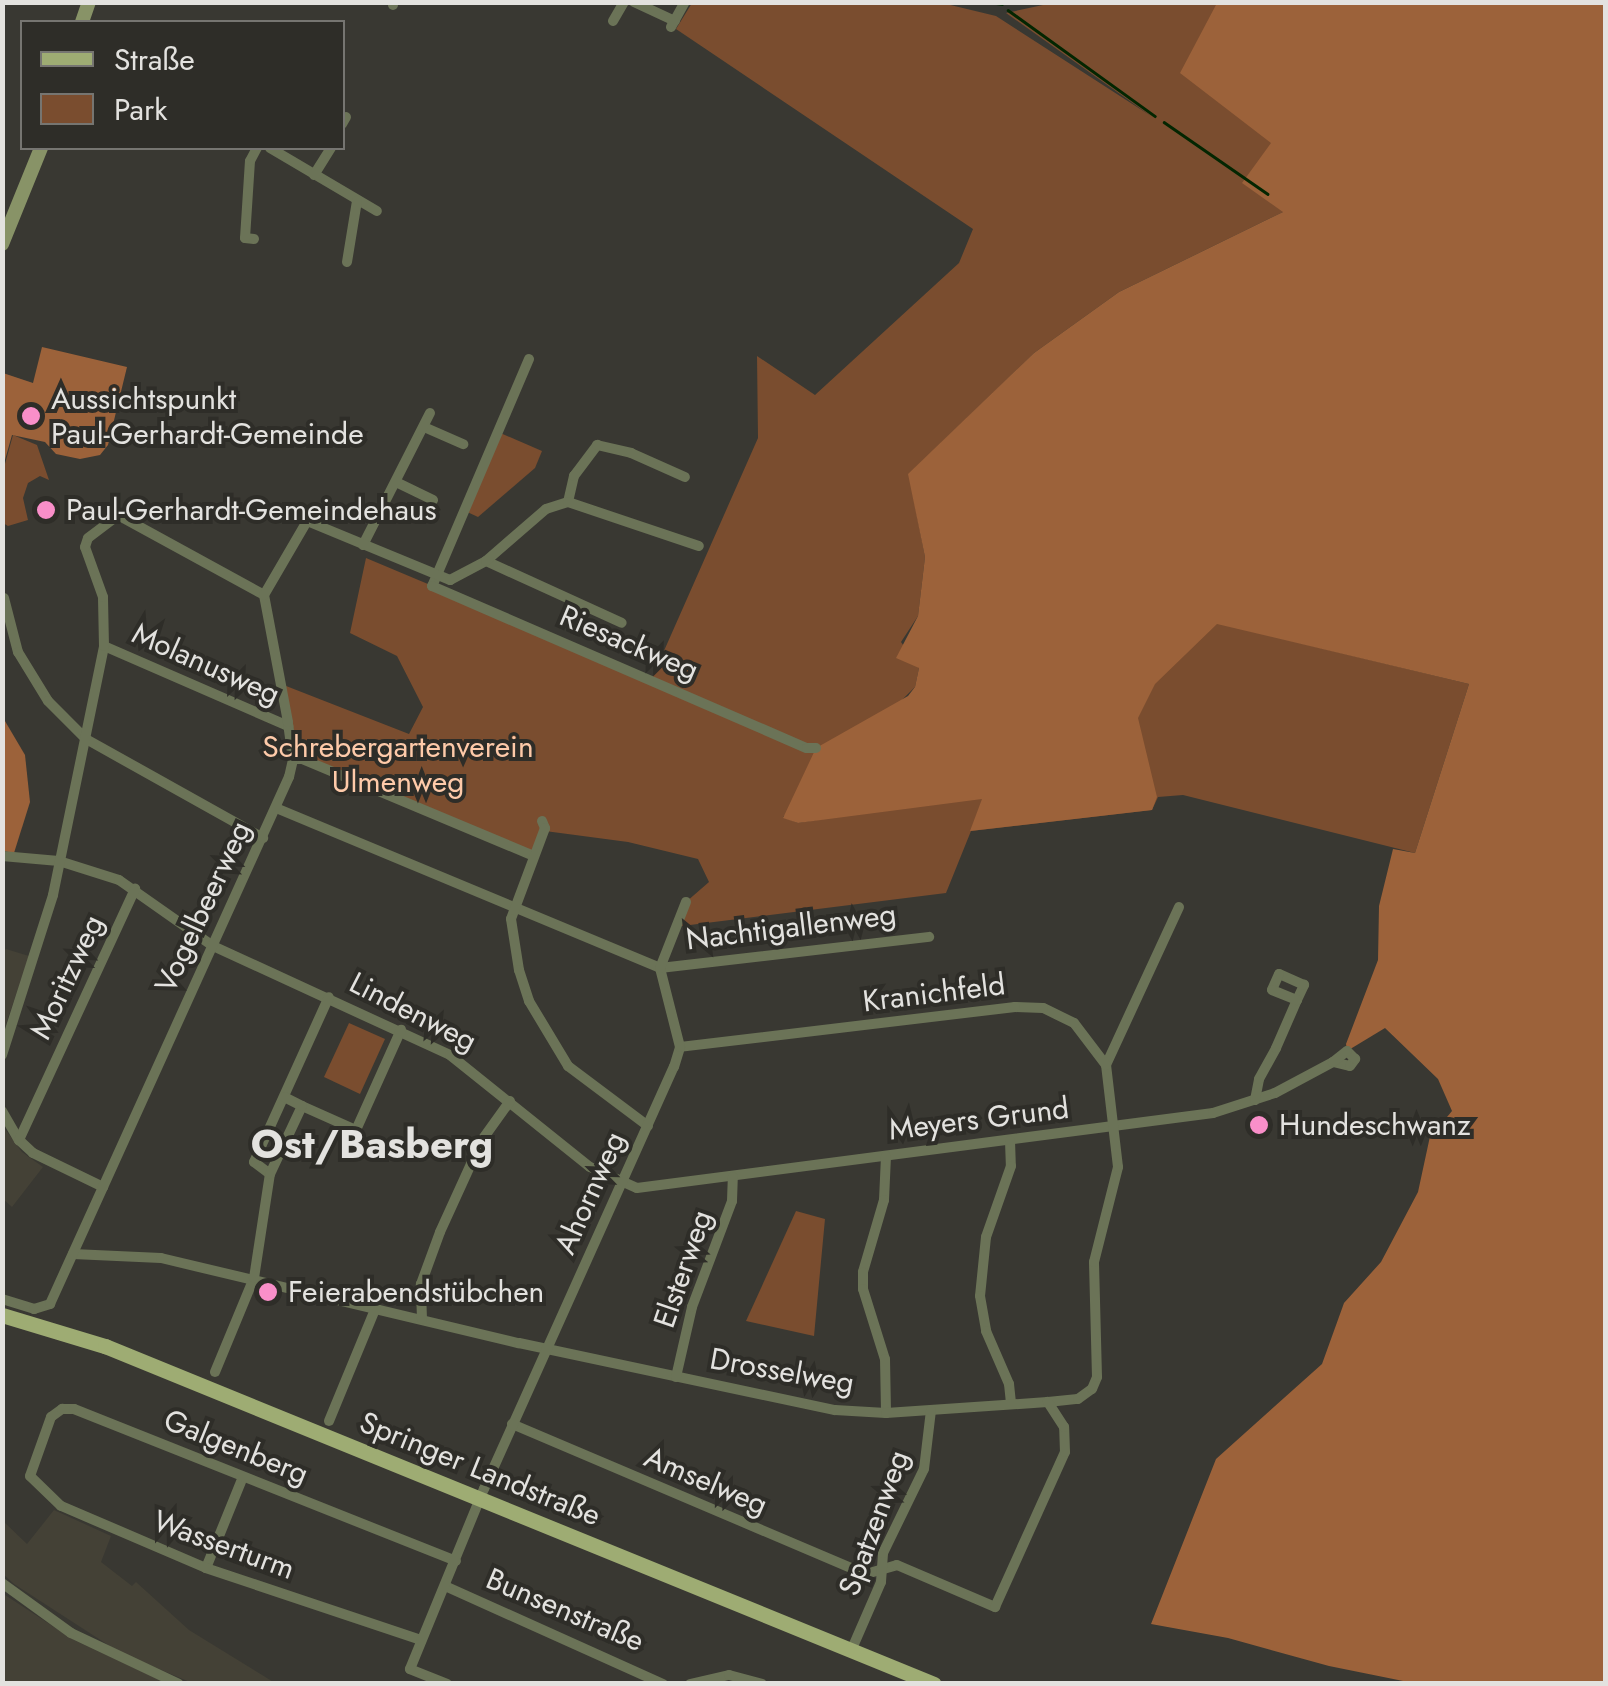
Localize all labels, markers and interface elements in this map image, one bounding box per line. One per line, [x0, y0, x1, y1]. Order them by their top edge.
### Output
legend [20, 20, 345, 150]
text: Straße [114, 38, 195, 81]
text: Park [114, 88, 167, 131]
place label: Aussichtspunkt Paul-Gerhardt-Gemeinde [51, 381, 364, 452]
marker: Aussichtspunkt Paul-Gerhardt-Gemeinde [20, 405, 42, 427]
place label: Paul-Gerhardt-Gemeindehaus [66, 492, 437, 528]
marker: Paul-Gerhardt-Gemeindehaus [35, 499, 57, 521]
street label: Riesackweg [554, 598, 704, 688]
street label: Molanusweg [127, 615, 285, 713]
park label: Schrebergartenverein Ulmenweg [262, 729, 534, 800]
street label: Vogelbeerweg [148, 816, 258, 998]
street label: Nachtigallenweg [684, 896, 898, 958]
street label: Moritzweg [23, 909, 111, 1045]
street label: Lindenweg [343, 965, 483, 1059]
street label: Kranichfeld [861, 966, 1007, 1020]
street label: Meyers Grund [887, 1090, 1071, 1148]
place label: Hundeschwanz [1279, 1107, 1471, 1143]
marker: Hundeschwanz [1248, 1114, 1270, 1136]
district label: Ost/Basberg [251, 1120, 493, 1168]
street label: Ahornweg [547, 1126, 633, 1260]
street label: Elsterweg [646, 1206, 720, 1332]
place label: Feierabendstübchen [288, 1274, 544, 1310]
marker: Feierabendstübchen [257, 1281, 279, 1303]
street label: Drosselweg [707, 1341, 857, 1401]
street label: Galgenberg [159, 1402, 313, 1492]
street label: Springer Landstraße [354, 1404, 606, 1534]
street label: Amselweg [639, 1439, 773, 1523]
street label: Spatzenweg [831, 1445, 917, 1601]
street label: Wasserturm [148, 1503, 300, 1587]
street label: Bunsenstraße [481, 1561, 649, 1659]

